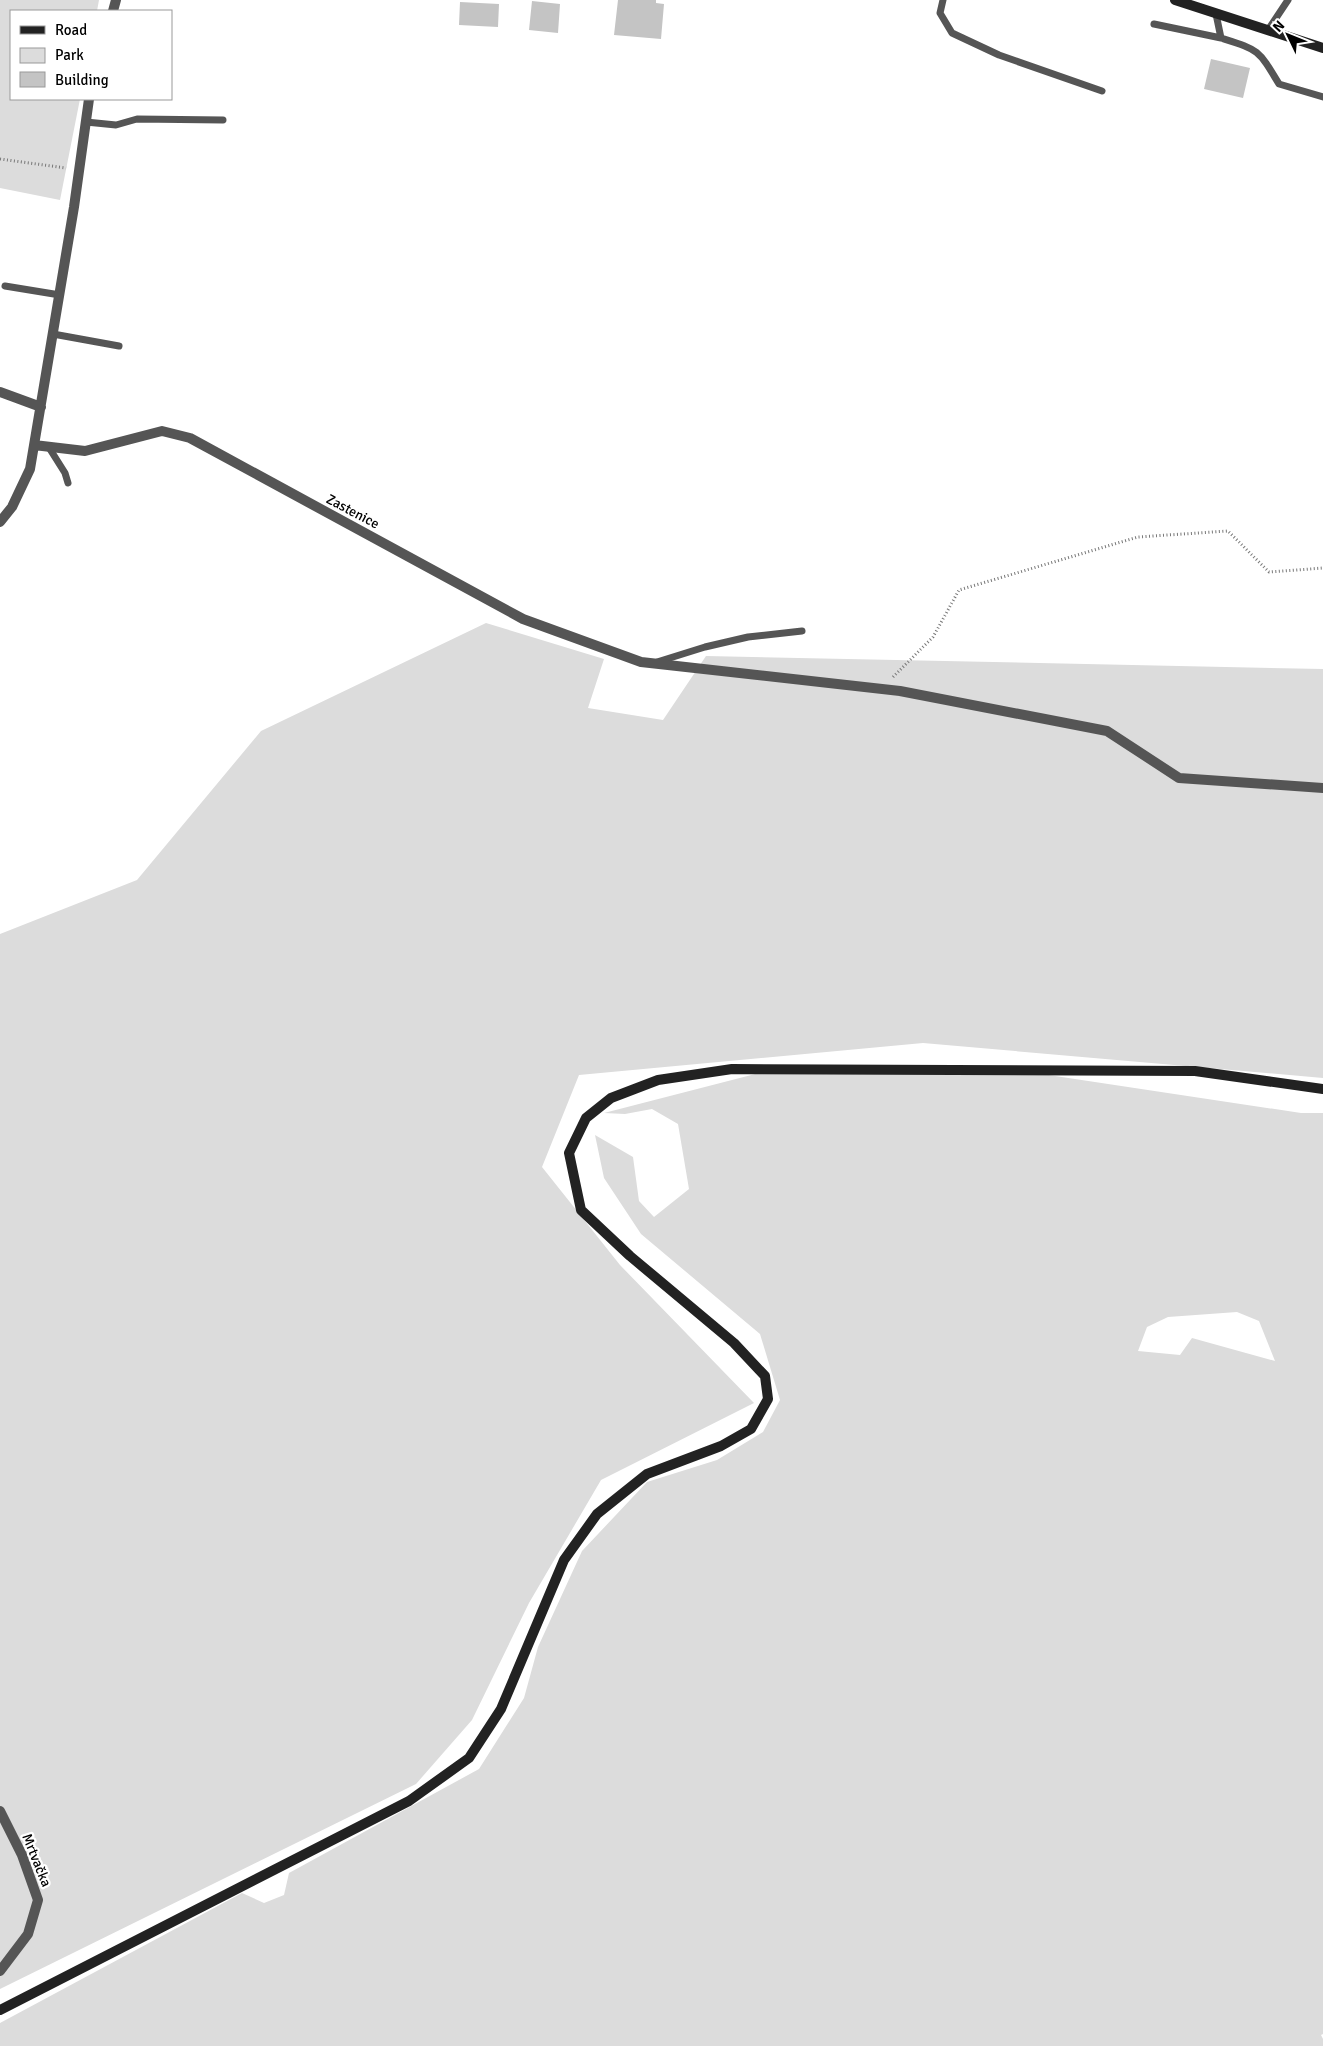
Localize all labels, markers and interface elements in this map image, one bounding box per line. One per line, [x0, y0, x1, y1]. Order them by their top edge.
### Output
legend [10, 10, 172, 100]
north arrow [1263, 10, 1313, 60]
text: N [1269, 17, 1288, 36]
text: Road [55, 21, 87, 39]
text: Park [55, 46, 84, 64]
text: Building [55, 71, 109, 89]
street label: Zastenice [323, 490, 382, 532]
street label: Mrtvačka [18, 1831, 55, 1889]

